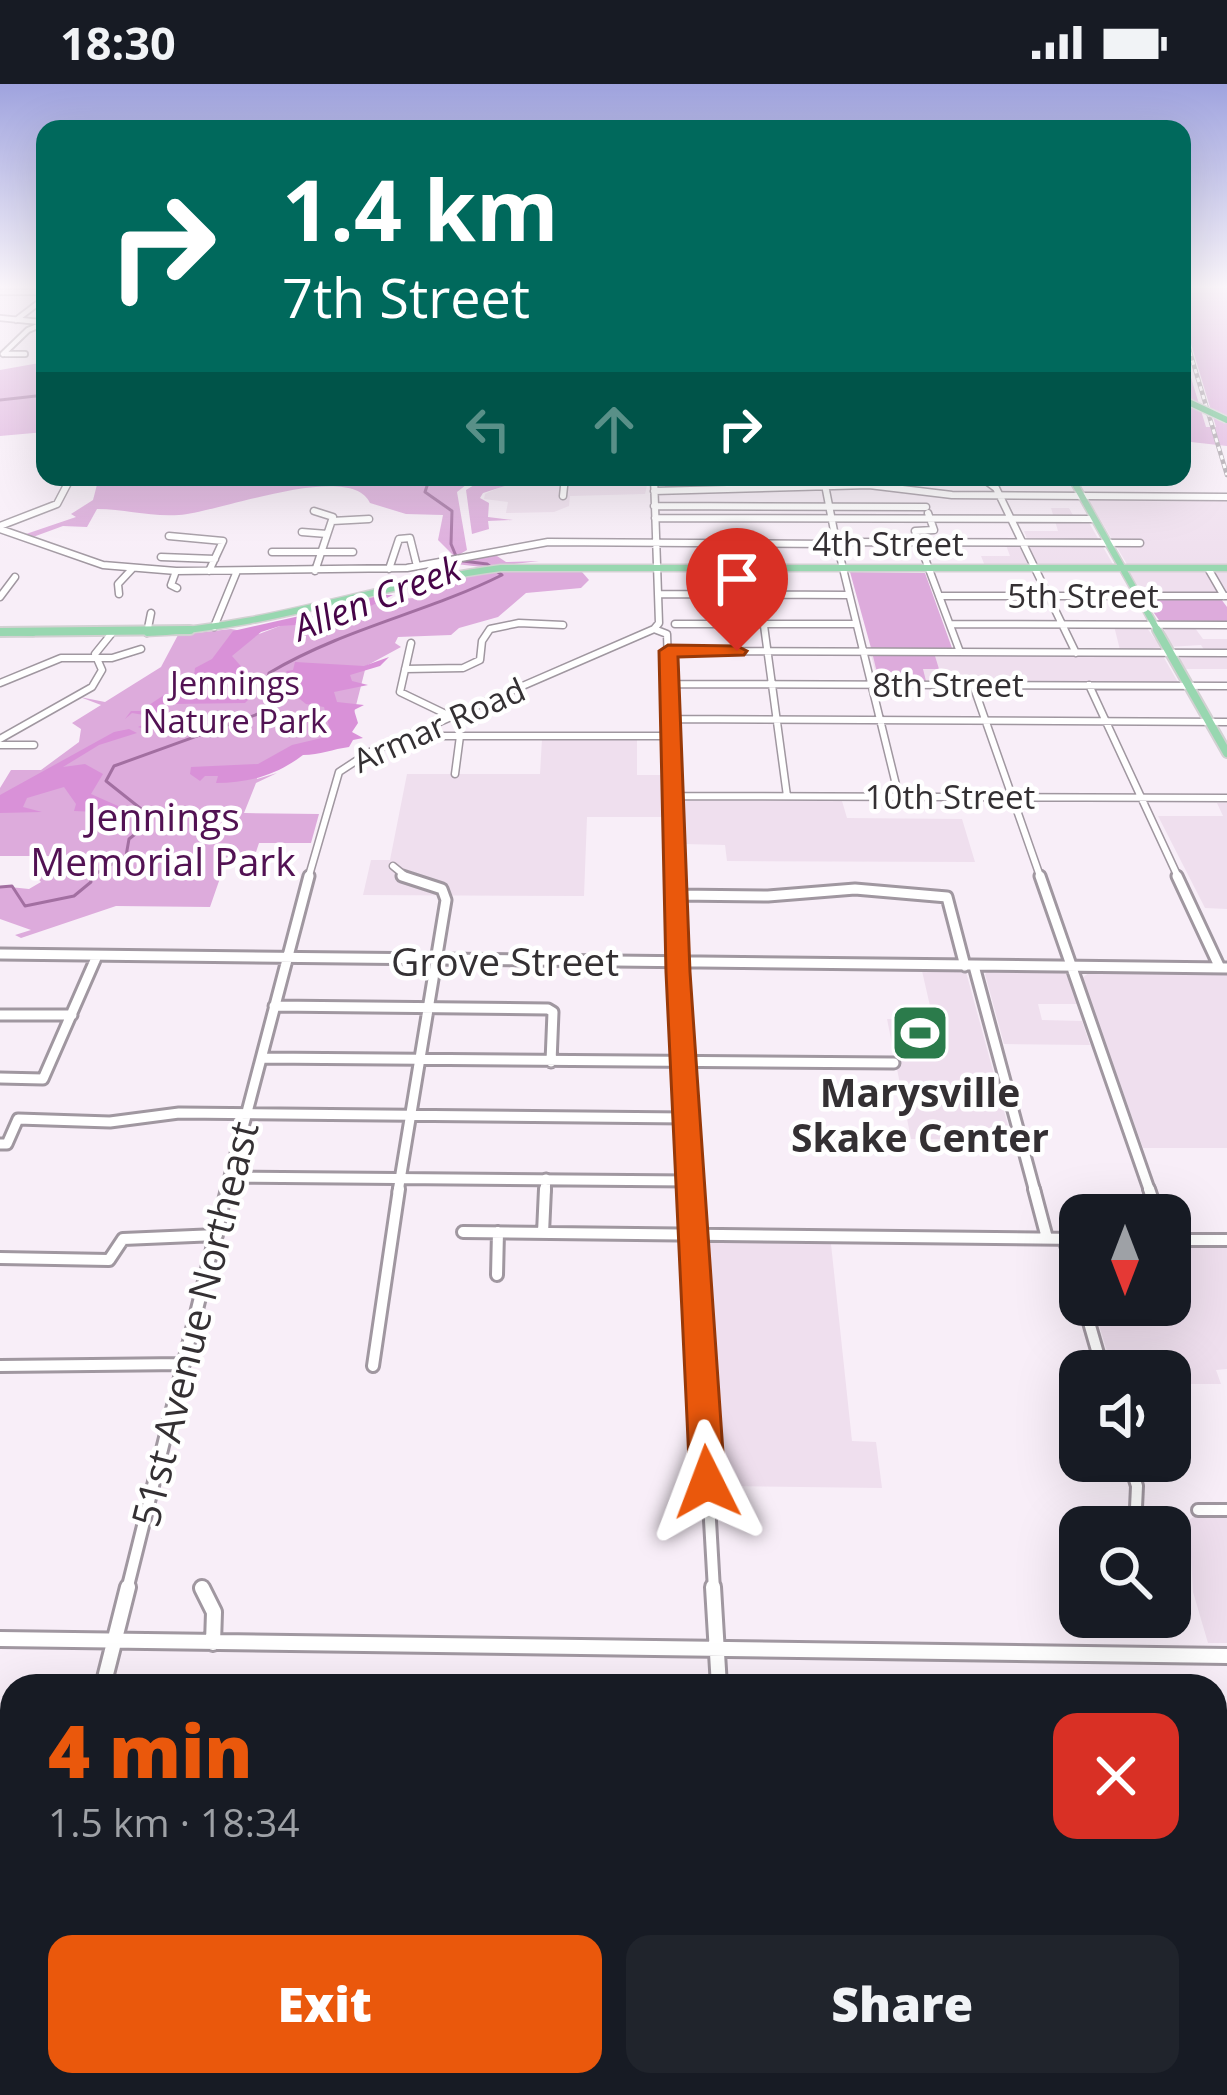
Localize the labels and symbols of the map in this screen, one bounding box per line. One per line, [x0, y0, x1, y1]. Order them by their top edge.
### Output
street label: 4th Street [812, 521, 964, 566]
pin [686, 528, 788, 651]
water label: Allen Creek [283, 543, 469, 653]
street label: 5th Street [1007, 573, 1159, 618]
park label: Jennings Nature Park [143, 660, 328, 743]
street label: 8th Street [872, 662, 1024, 707]
street label: Armar Road [346, 667, 532, 783]
street label: 10th Street [865, 774, 1035, 819]
park label: Jennings Memorial Park [30, 789, 296, 887]
street label: Grove Street [391, 934, 619, 987]
sports icon: Marysville Skake Center [889, 1002, 951, 1064]
place label: Marysville Skake Center [791, 1065, 1049, 1163]
street label: 51st Avenue Northeast [118, 1116, 270, 1532]
north arrow [1059, 1194, 1191, 1326]
position arrow [644, 1419, 770, 1545]

